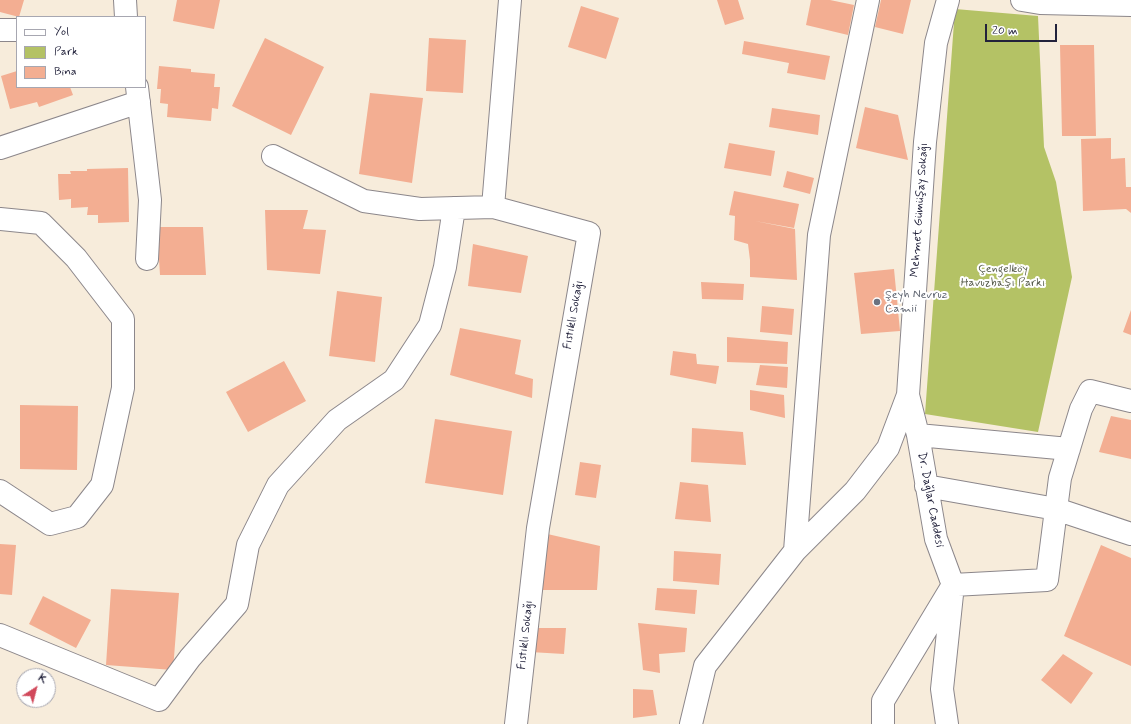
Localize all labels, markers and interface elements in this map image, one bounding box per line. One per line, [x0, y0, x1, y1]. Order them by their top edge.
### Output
legend [16, 16, 146, 88]
scale bar [987, 16, 1059, 42]
text: 20 m [992, 23, 1018, 39]
text: Yol [54, 24, 69, 40]
text: Park [54, 44, 78, 60]
text: Bina [54, 64, 77, 80]
street label: Mehmet Gümüşay Sokağı [908, 142, 932, 278]
park label: Çengelköy Havuzbaşı Parkı [961, 262, 1045, 290]
street label: Fıstıklı Sokağı [561, 279, 587, 351]
place label: Şeyh Nevruz Camii [885, 288, 948, 316]
marker: Şeyh Nevruz Camii [872, 297, 882, 307]
street label: Dr. Dağlar Caddesi [914, 451, 946, 549]
street label: Fıstıklı Sokağı [515, 600, 537, 670]
north arrow [16, 668, 56, 708]
text: K [35, 671, 50, 687]

